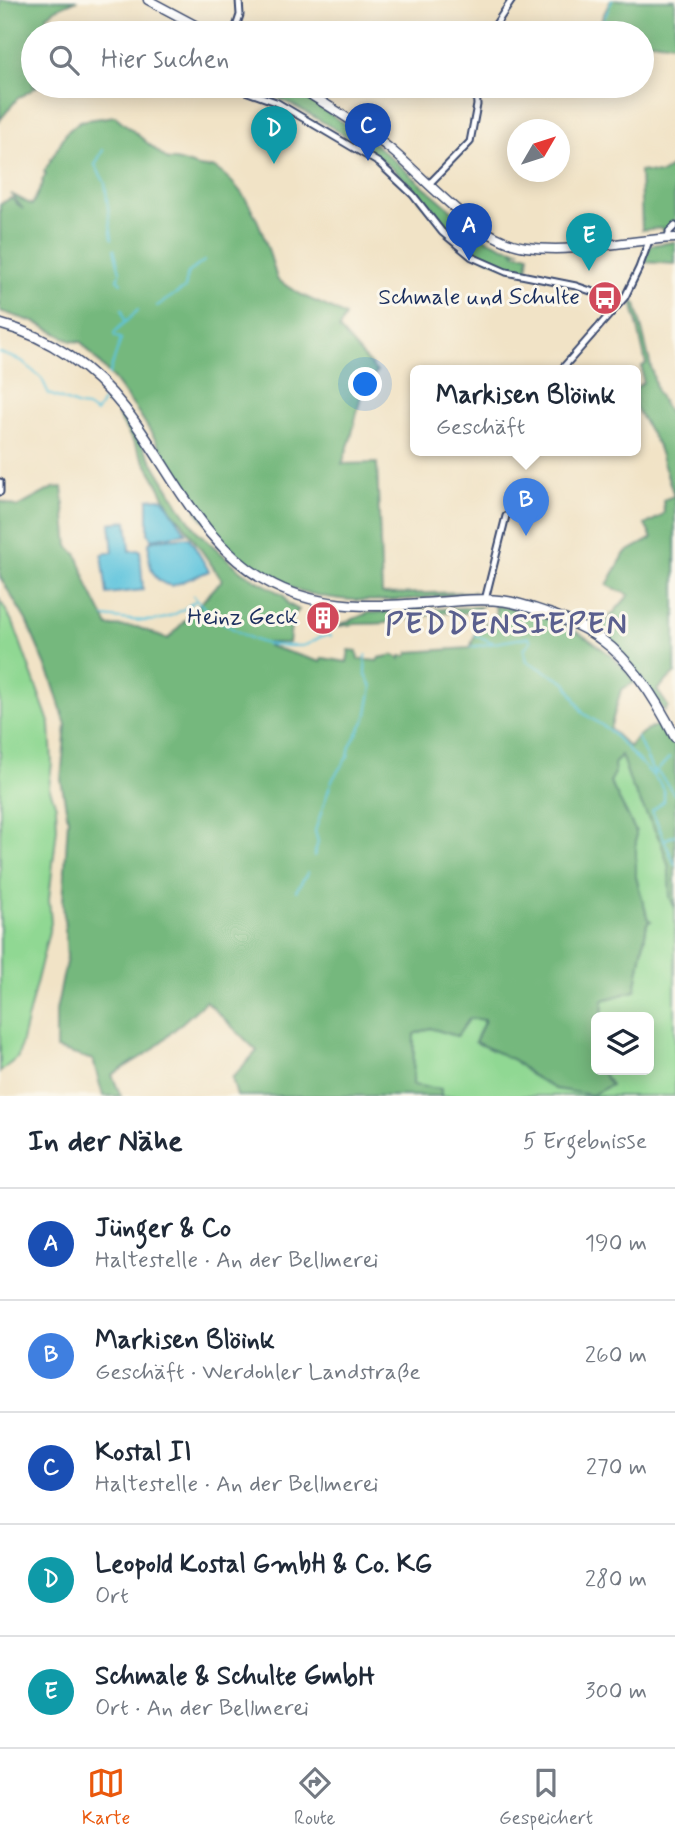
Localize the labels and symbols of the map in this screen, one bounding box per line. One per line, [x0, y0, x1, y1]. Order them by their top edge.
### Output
pin: C [345, 103, 391, 161]
pin: D [251, 106, 297, 164]
north arrow [507, 119, 570, 182]
pin: A [446, 203, 492, 261]
pin: E [566, 213, 612, 271]
bus stop icon: Schmale und Schulte [586, 279, 624, 317]
place label: Schmale und Schulte [378, 283, 580, 313]
your location [348, 367, 382, 401]
pin: B [503, 478, 549, 536]
building icon: Heinz Geck [304, 599, 342, 637]
place label: Heinz Geck [187, 603, 298, 633]
district label: PEDDENSIEPEN [385, 605, 629, 644]

